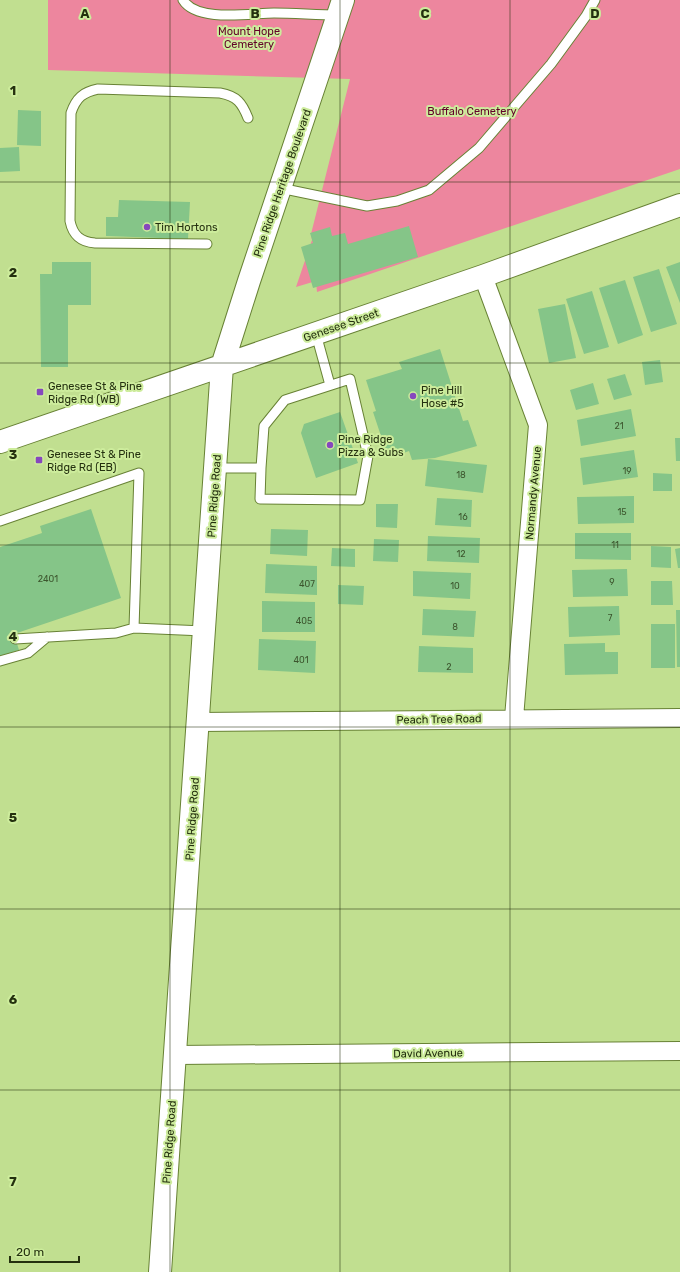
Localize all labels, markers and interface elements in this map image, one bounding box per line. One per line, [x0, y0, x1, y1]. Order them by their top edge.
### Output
text: A [80, 6, 90, 21]
text: B [250, 6, 260, 21]
text: C [420, 6, 430, 21]
text: D [590, 6, 600, 21]
park label: Mount Hope Cemetery [218, 25, 280, 51]
text: 1 [10, 83, 16, 98]
park label: Buffalo Cemetery [427, 105, 517, 118]
street label: Pine Ridge Heritage Boulevard [251, 108, 314, 259]
place label: Tim Hortons [155, 221, 218, 234]
marker: Tim Hortons [142, 222, 152, 232]
text: 2 [9, 265, 17, 280]
street label: Genesee Street [302, 306, 381, 344]
place label: Genesee St & Pine Ridge Rd (WB) [48, 380, 142, 406]
place label: Pine Hill Hose #5 [421, 384, 464, 410]
marker: Genesee St & Pine Ridge Rd (WB) [35, 387, 45, 397]
marker: Pine Hill Hose #5 [408, 391, 418, 401]
house number: 21 [614, 421, 624, 431]
place label: Pine Ridge Pizza & Subs [338, 433, 404, 459]
marker: Pine Ridge Pizza & Subs [325, 440, 335, 450]
street label: Normandy Avenue [523, 446, 544, 540]
text: 3 [9, 447, 18, 462]
place label: Genesee St & Pine Ridge Rd (EB) [47, 448, 141, 474]
street label: Pine Ridge Road [205, 454, 224, 538]
marker: Genesee St & Pine Ridge Rd (EB) [34, 455, 44, 465]
house number: 19 [622, 466, 632, 476]
house number: 18 [456, 470, 466, 480]
house number: 15 [617, 507, 627, 517]
house number: 16 [458, 512, 468, 522]
house number: 11 [611, 540, 619, 550]
house number: 12 [456, 549, 466, 559]
house number: 2401 [38, 574, 58, 584]
house number: 9 [609, 577, 615, 587]
house number: 407 [299, 579, 315, 589]
house number: 10 [450, 581, 460, 591]
house number: 7 [608, 613, 613, 623]
house number: 405 [296, 616, 312, 626]
house number: 8 [452, 622, 458, 632]
text: 4 [9, 629, 18, 644]
house number: 401 [293, 655, 309, 665]
house number: 2 [446, 662, 452, 672]
street label: Peach Tree Road [396, 712, 482, 727]
street label: Pine Ridge Road [183, 777, 202, 861]
text: 5 [9, 810, 17, 825]
text: 6 [9, 992, 18, 1007]
street label: David Avenue [393, 1046, 463, 1061]
street label: Pine Ridge Road [160, 1100, 179, 1184]
text: 7 [9, 1174, 17, 1189]
scale bar [10, 1238, 79, 1264]
text: 20 m [16, 1245, 44, 1259]

